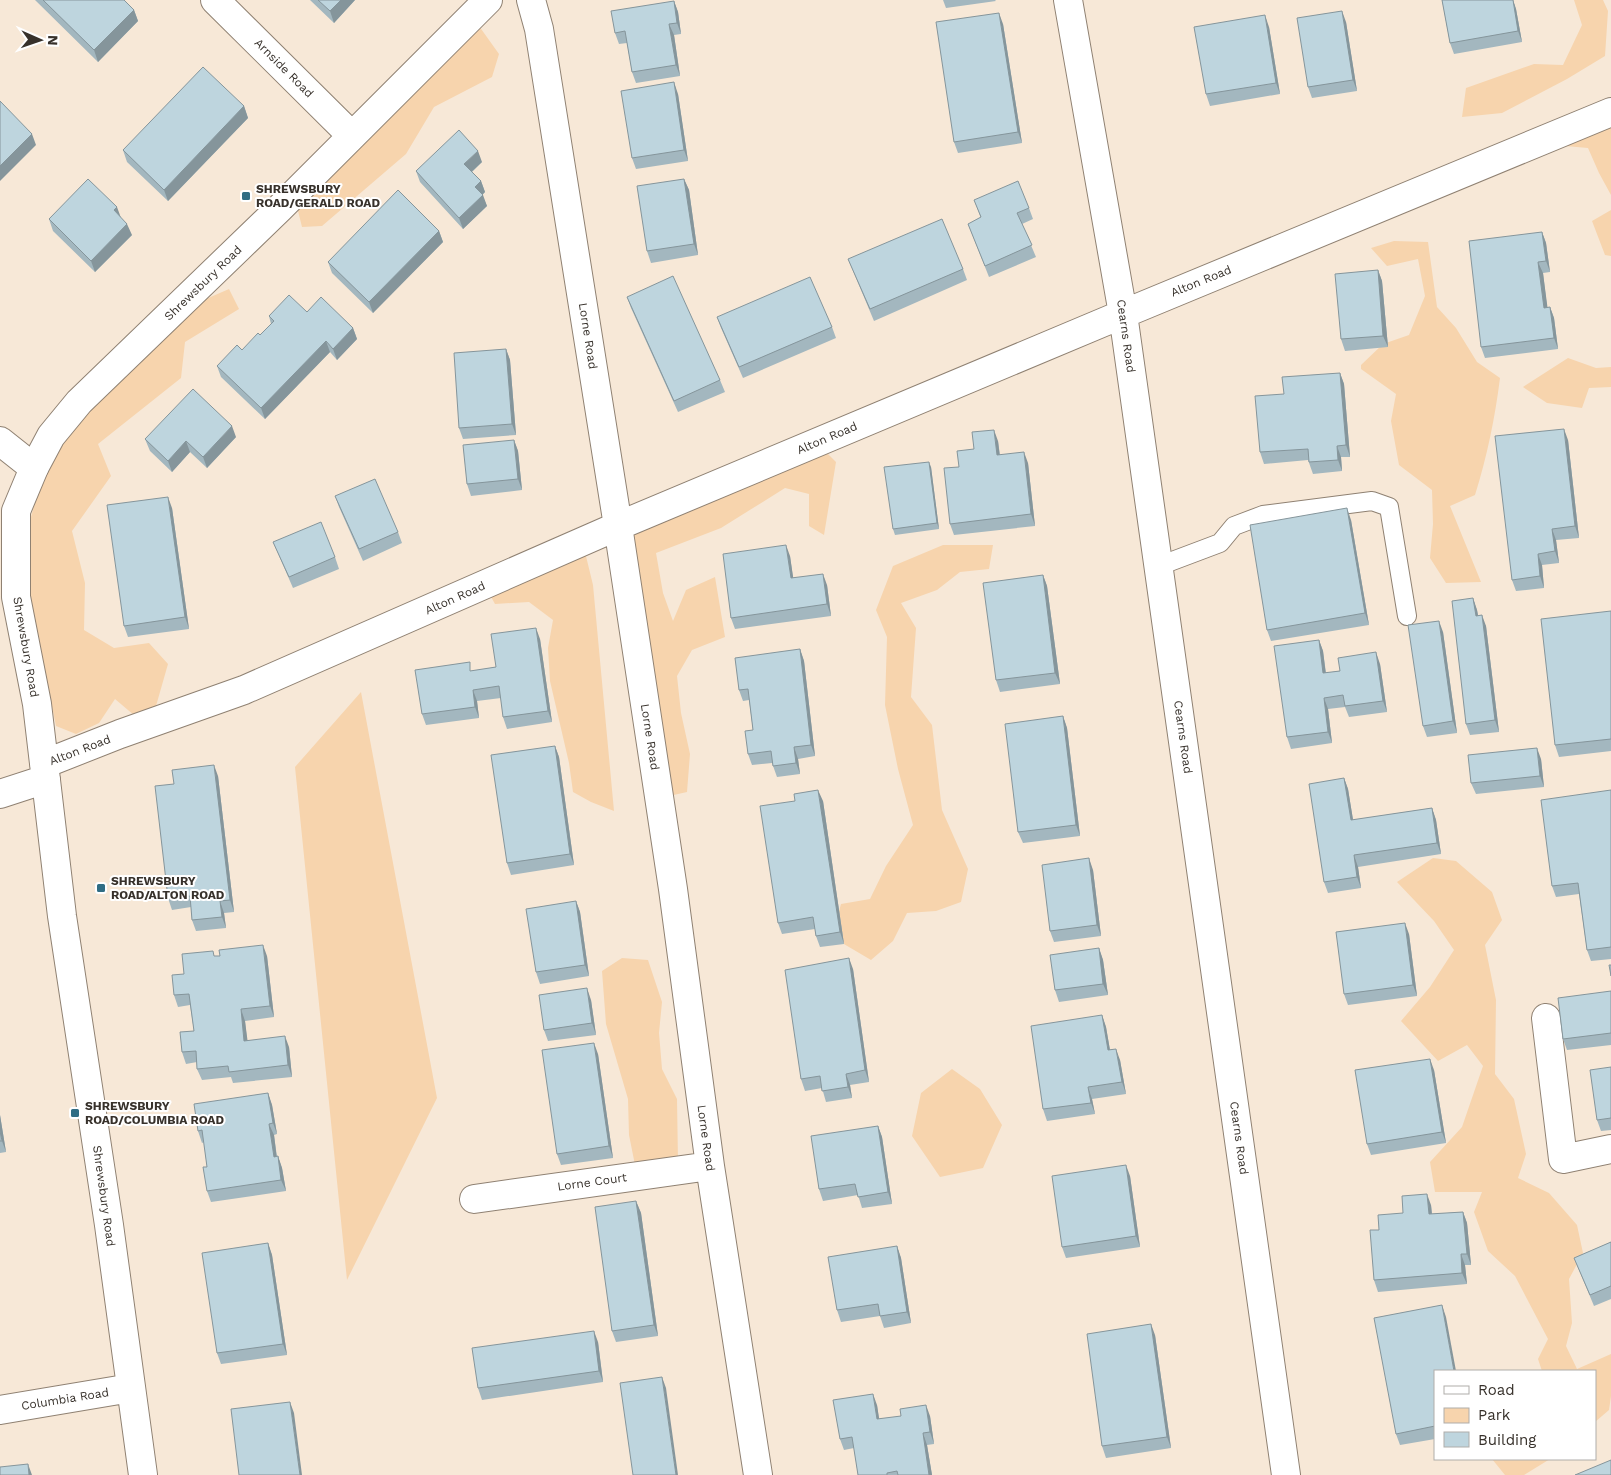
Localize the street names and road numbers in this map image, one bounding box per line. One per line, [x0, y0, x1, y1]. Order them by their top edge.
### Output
street label: Arnside Road [252, 36, 316, 100]
street label: Shrewsbury Road [161, 243, 245, 323]
street label: Alton Road [1169, 262, 1233, 300]
street label: Cearns Road [1114, 298, 1138, 374]
street label: Lorne Road [576, 302, 600, 370]
street label: Alton Road [795, 419, 859, 457]
street label: Alton Road [423, 579, 487, 617]
street label: Shrewsbury Road [10, 596, 42, 698]
street label: Cearns Road [1171, 699, 1195, 775]
street label: Lorne Road [638, 703, 662, 771]
street label: Alton Road [47, 732, 113, 768]
street label: Cearns Road [1227, 1100, 1251, 1176]
street label: Lorne Road [694, 1104, 718, 1172]
street label: Shrewsbury Road [90, 1145, 118, 1247]
street label: Lorne Court [556, 1170, 628, 1194]
street label: Columbia Road [20, 1385, 110, 1413]

